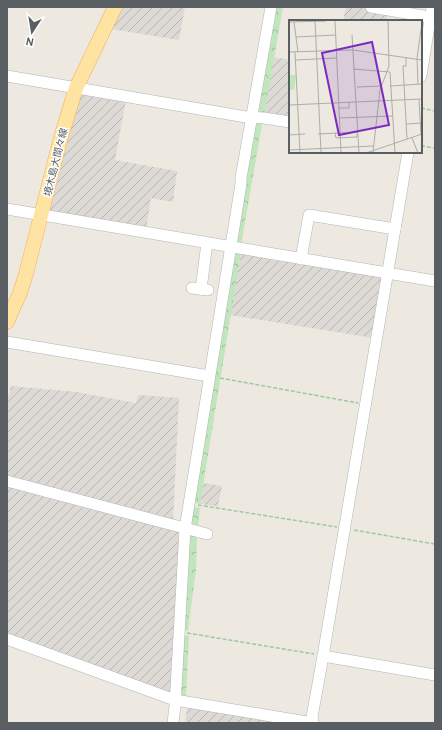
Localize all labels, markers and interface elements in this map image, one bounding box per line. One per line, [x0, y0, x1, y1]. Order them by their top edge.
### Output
north arrow [12, 12, 52, 52]
inset map [289, 20, 422, 153]
text: N [25, 33, 35, 48]
street label: 境木島大間々線 [42, 127, 71, 198]

